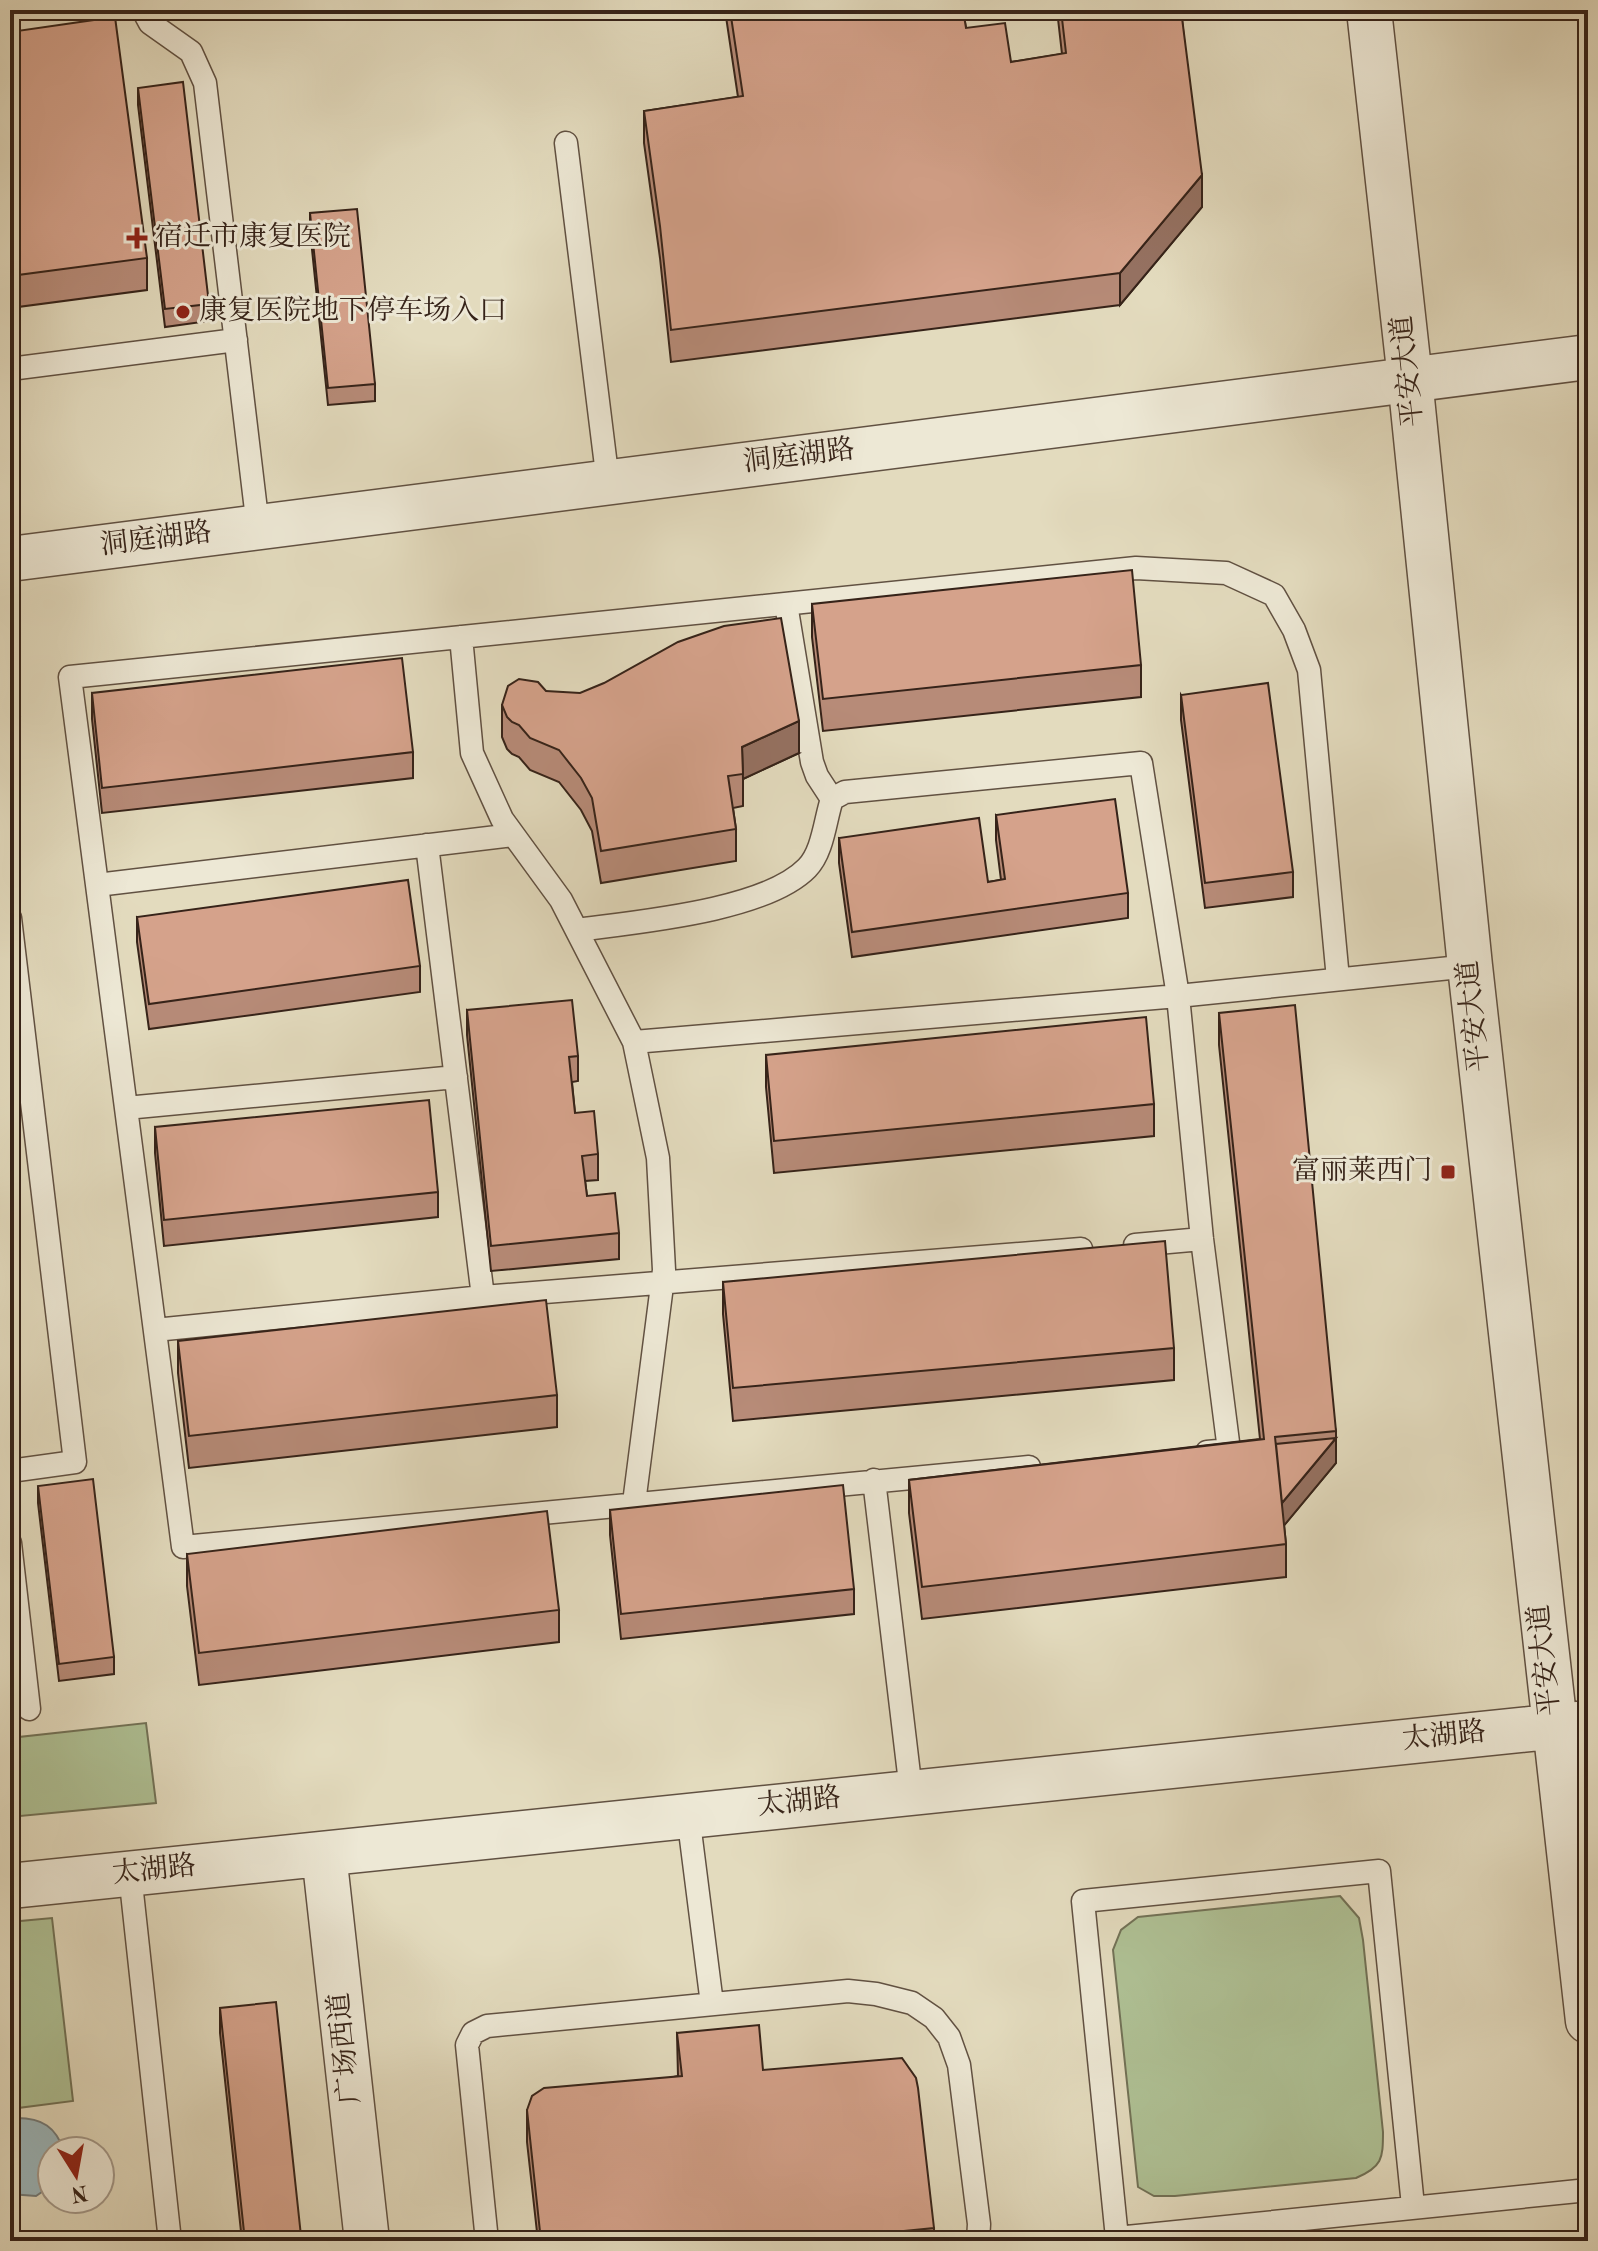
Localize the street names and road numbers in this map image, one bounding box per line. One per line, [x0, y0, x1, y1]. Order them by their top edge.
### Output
street label: 平安大道 [1386, 314, 1429, 428]
street label: 洞庭湖路 [741, 433, 856, 478]
street label: 洞庭湖路 [98, 516, 213, 561]
street label: 平安大道 [1452, 959, 1495, 1073]
street label: 平安大道 [1523, 1603, 1566, 1717]
street label: 太湖路 [1400, 1716, 1487, 1755]
street label: 太湖路 [755, 1782, 842, 1821]
street label: 太湖路 [110, 1850, 197, 1889]
street label: 广场西道 [323, 1991, 366, 2105]

